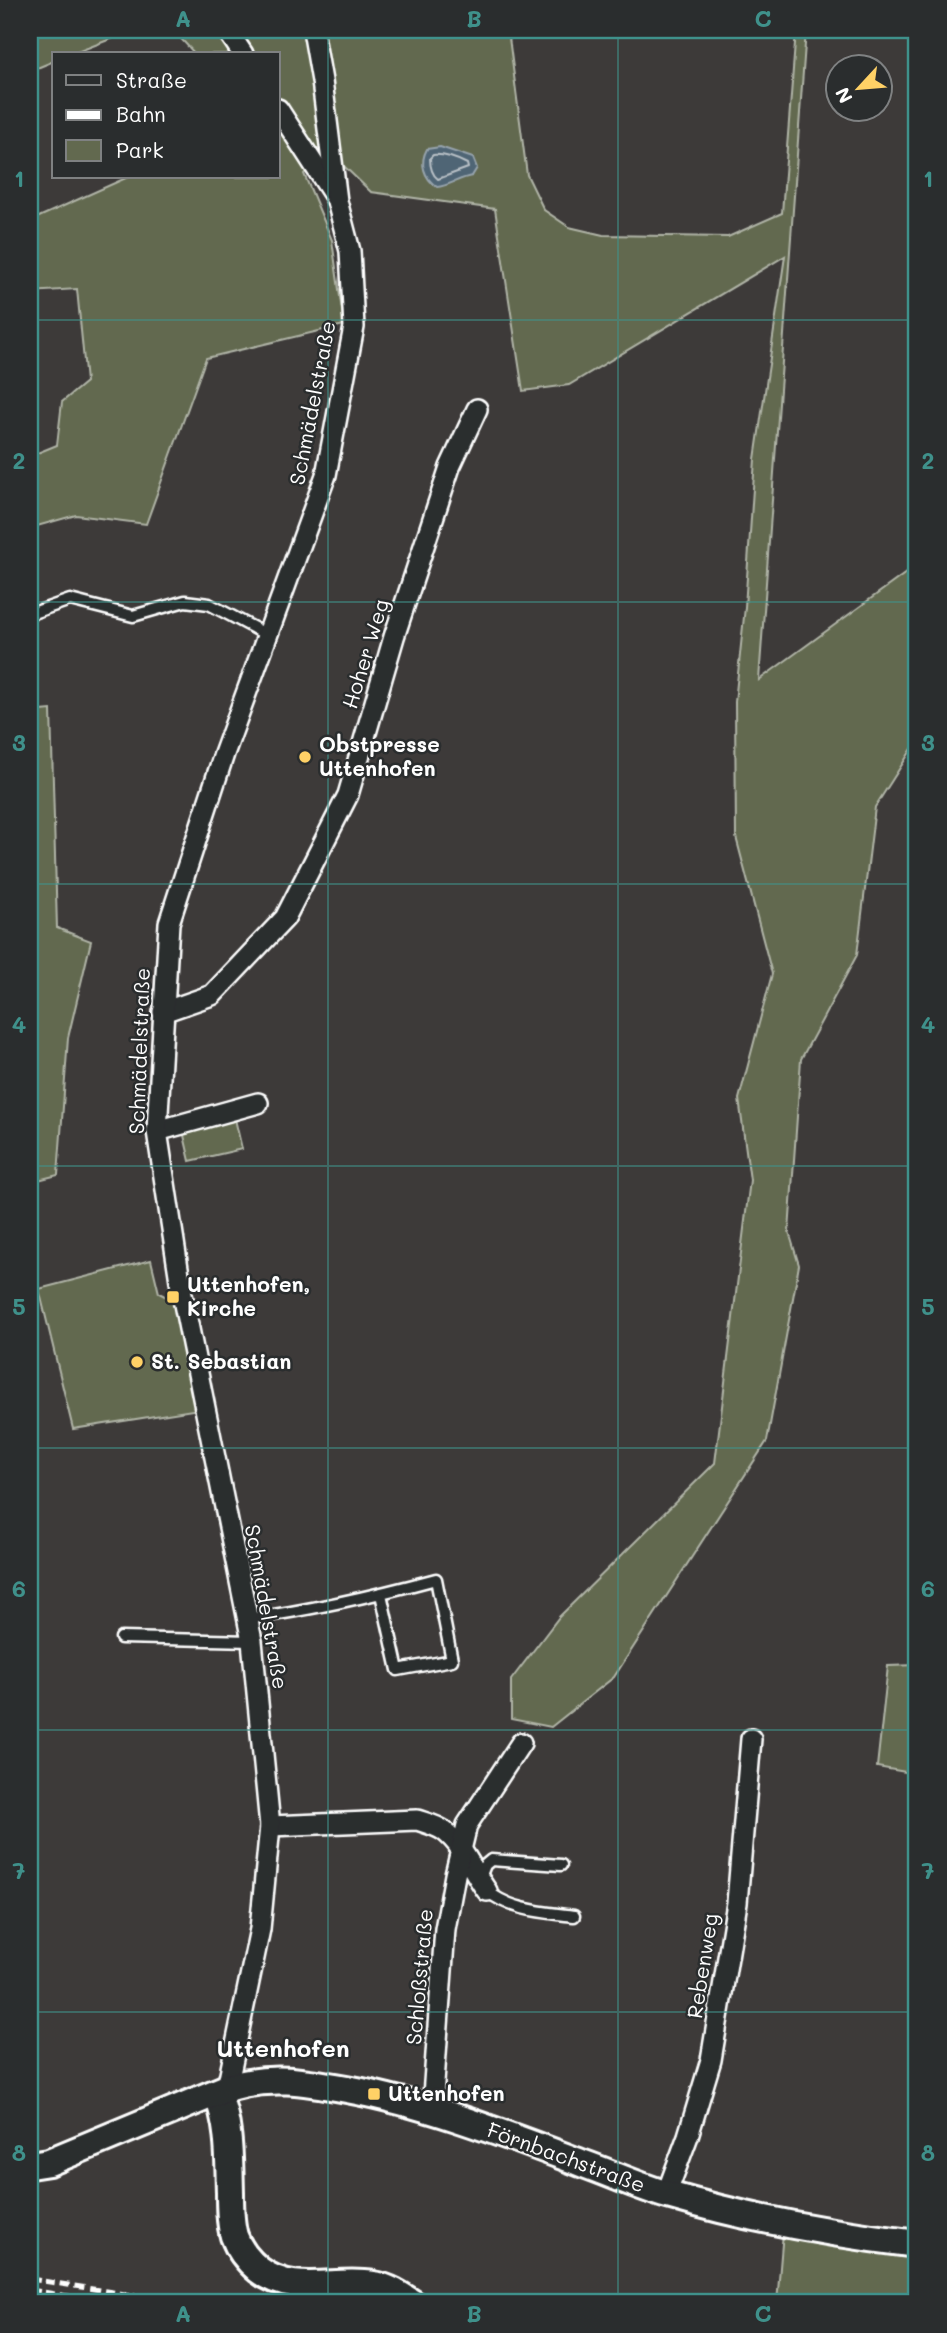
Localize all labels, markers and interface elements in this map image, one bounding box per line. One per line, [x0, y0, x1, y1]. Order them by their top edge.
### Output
text: A [175, 3, 191, 33]
text: B [466, 3, 482, 33]
text: C [754, 3, 772, 33]
legend [52, 52, 280, 178]
north arrow [824, 52, 894, 122]
text: Straße [116, 66, 187, 93]
text: N [829, 84, 858, 108]
text: Bahn [116, 100, 166, 127]
text: Park [116, 136, 164, 163]
text: 1 [14, 163, 24, 193]
text: 1 [923, 163, 933, 193]
street label: Schmädelstraße [282, 318, 341, 487]
text: 2 [13, 445, 25, 475]
text: 2 [922, 445, 934, 475]
street label: Hoher Weg [335, 596, 394, 712]
text: 3 [12, 727, 26, 757]
text: 3 [921, 727, 935, 757]
place label: Obstpresse Uttenhofen [319, 730, 440, 781]
marker: Obstpresse Uttenhofen [297, 749, 313, 765]
street label: Schmädelstraße [122, 967, 155, 1135]
text: 4 [12, 1009, 26, 1039]
text: 4 [921, 1009, 935, 1039]
place label: Uttenhofen, Kirche [187, 1270, 310, 1321]
marker: Uttenhofen, Kirche [165, 1289, 181, 1305]
text: 5 [12, 1291, 26, 1321]
text: 5 [921, 1291, 935, 1321]
place label: St. Sebastian [151, 1347, 291, 1374]
marker: St. Sebastian [129, 1354, 145, 1370]
street label: Schmädelstraße [240, 1522, 295, 1691]
text: 6 [12, 1573, 26, 1603]
text: 6 [921, 1573, 935, 1603]
text: 7 [13, 1855, 26, 1885]
text: 7 [922, 1855, 935, 1885]
street label: Schloßstraße [399, 1908, 438, 2046]
street label: Rebenweg [680, 1911, 723, 2020]
district label: Uttenhofen [216, 2032, 350, 2063]
place label: Uttenhofen [388, 2079, 505, 2106]
marker: Uttenhofen [366, 2086, 382, 2102]
street label: Förnbachstraße [484, 2115, 649, 2198]
text: 8 [12, 2137, 26, 2167]
text: 8 [921, 2137, 935, 2167]
text: A [175, 2298, 191, 2328]
text: B [466, 2298, 482, 2328]
text: C [754, 2298, 772, 2328]

